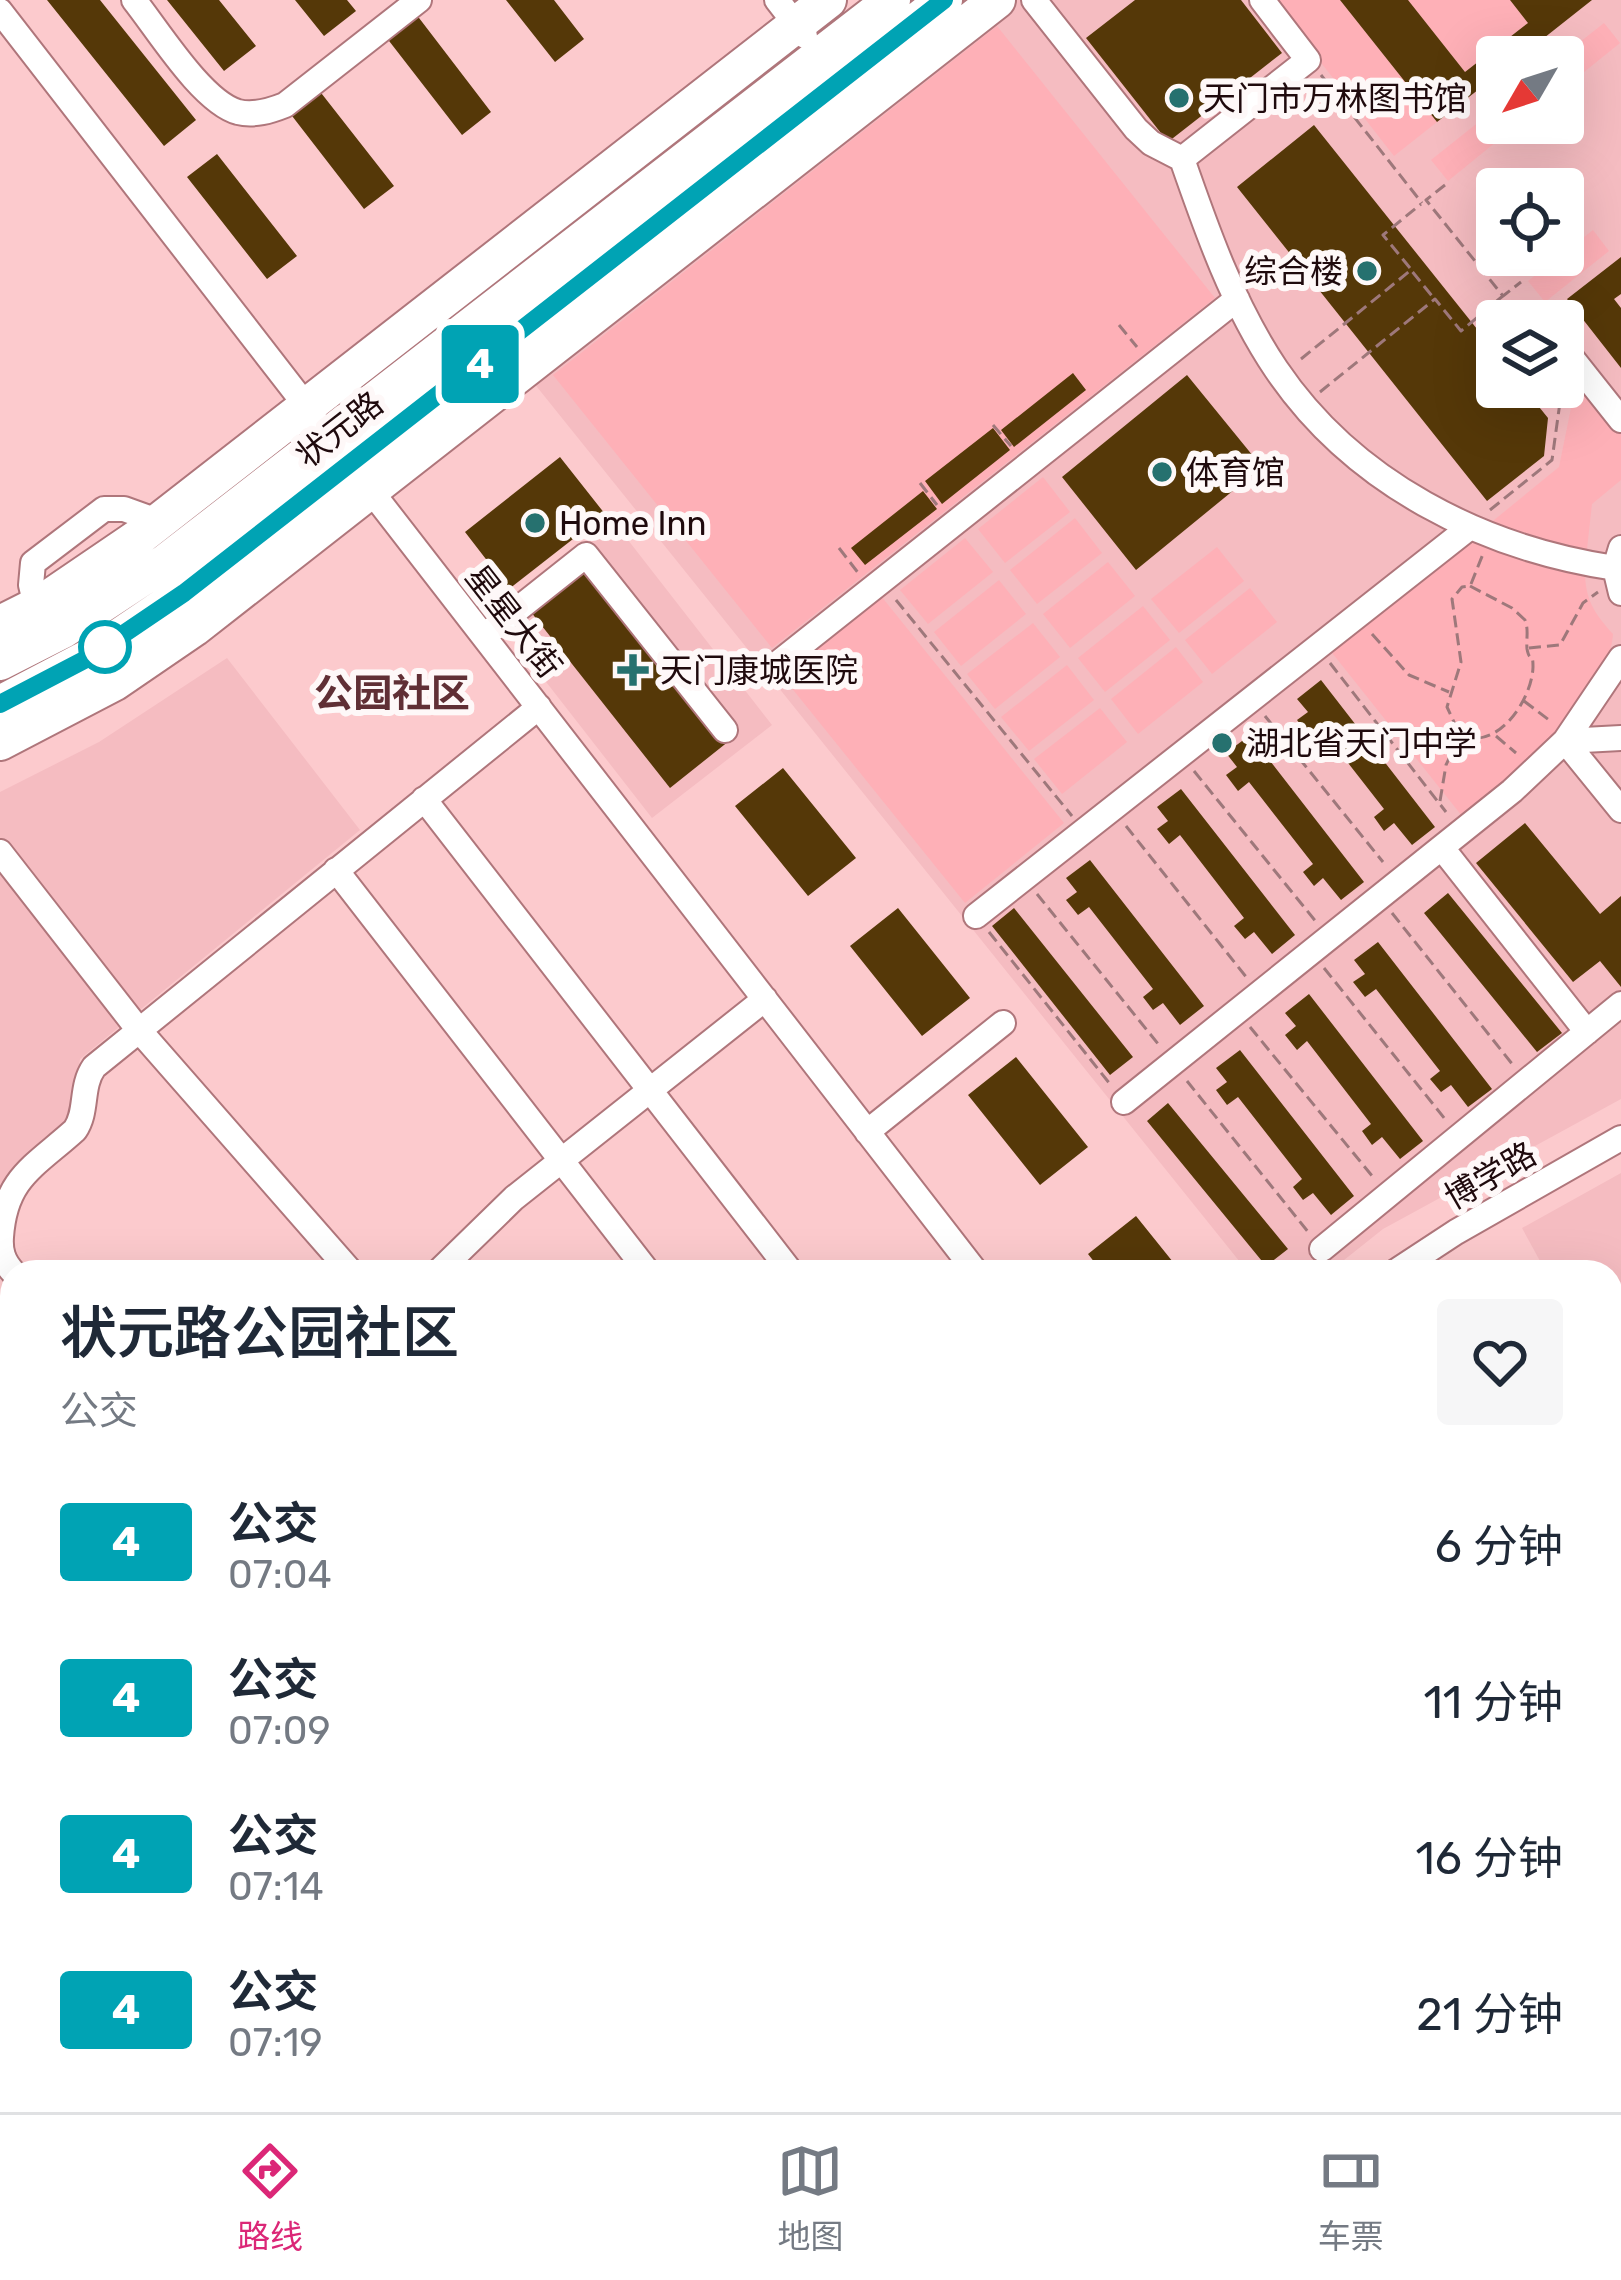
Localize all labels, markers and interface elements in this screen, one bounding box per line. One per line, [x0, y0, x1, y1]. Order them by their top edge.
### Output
north arrow [1476, 36, 1584, 144]
map controls [1476, 36, 1584, 408]
place label: 天门市万林图书馆 [1203, 79, 1467, 118]
marker: 天门市万林图书馆 [1166, 85, 1192, 111]
button: locate [1476, 168, 1584, 276]
place label: 综合楼 [1244, 252, 1343, 291]
marker: 综合楼 [1354, 258, 1380, 284]
button: layers [1476, 300, 1584, 408]
line badge: 4 [441, 325, 519, 403]
text: 4 [466, 339, 494, 389]
street label: 状元路 [288, 384, 390, 475]
place label: 体育馆 [1186, 453, 1285, 492]
marker: 体育馆 [1149, 459, 1175, 485]
place label: Home Inn [559, 504, 706, 543]
marker: Home Inn [522, 510, 548, 536]
street label: 星星大街 [458, 557, 570, 685]
unlabelled marker [80, 622, 130, 672]
place label: 天门康城医院 [660, 651, 858, 690]
marker: 天门康城医院 [617, 654, 649, 686]
district label: 公园社区 [314, 671, 470, 717]
place label: 湖北省天门中学 [1246, 724, 1477, 763]
marker: 湖北省天门中学 [1209, 730, 1235, 756]
street label: 博学路 [1438, 1134, 1543, 1217]
button: heart [1437, 1299, 1563, 1425]
text: 状元路公园社区 [60, 1300, 459, 1367]
text: 公交 [60, 1388, 138, 1434]
text: 公交 [228, 1497, 318, 1550]
text: 4 [112, 1517, 140, 1567]
text: 6 分钟 [1435, 1520, 1563, 1573]
text: 07:04 [228, 1552, 332, 1598]
text: 公交 [228, 1653, 318, 1706]
text: 4 [112, 1673, 140, 1723]
text: 11 分钟 [1423, 1676, 1563, 1729]
text: 07:09 [228, 1708, 331, 1754]
text: 公交 [228, 1809, 318, 1862]
text: 4 [112, 1829, 140, 1879]
text: 16 分钟 [1416, 1832, 1563, 1885]
text: 07:14 [228, 1864, 324, 1910]
text: 公交 [228, 1965, 318, 2018]
text: 4 [112, 1985, 140, 2035]
text: 21 分钟 [1416, 1988, 1563, 2041]
text: 07:19 [228, 2020, 323, 2066]
tab: 路线 [237, 2138, 303, 2258]
tab: 地图 [777, 2138, 843, 2258]
tab: 车票 [1318, 2138, 1384, 2258]

